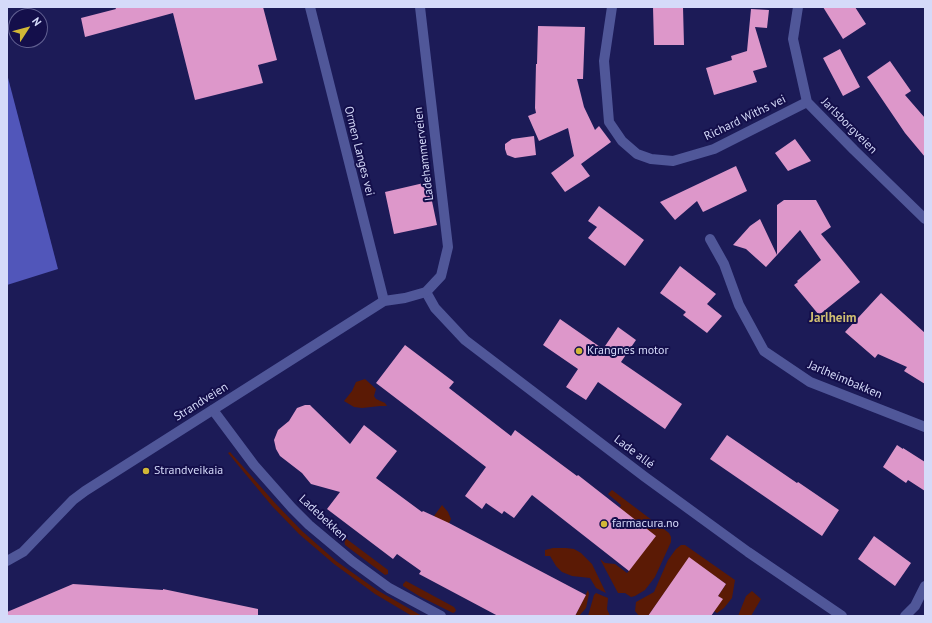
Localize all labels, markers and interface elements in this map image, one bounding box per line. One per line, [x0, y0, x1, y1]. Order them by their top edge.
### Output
north arrow [8, 8, 48, 48]
text: N [29, 14, 45, 29]
street label: Richard Withs vei [702, 92, 788, 144]
street label: Jarlsborgveien [818, 95, 880, 157]
street label: Ormen Langes vei [341, 105, 377, 197]
street label: Ladehammerveien [411, 106, 437, 202]
district label: Jarlheim [810, 310, 856, 326]
place label: Krangnes motor [587, 344, 669, 358]
marker: Krangnes motor [574, 346, 584, 356]
street label: Jarlheimbakken [806, 358, 884, 402]
street label: Strandveien [171, 380, 231, 424]
street label: Lade allé [611, 432, 657, 472]
place label: Strandveikaia [154, 464, 223, 478]
marker: Strandveikaia [141, 466, 151, 476]
street label: Ladebekken [296, 492, 350, 544]
place label: farmacura.no [612, 517, 679, 531]
marker: farmacura.no [599, 519, 609, 529]

